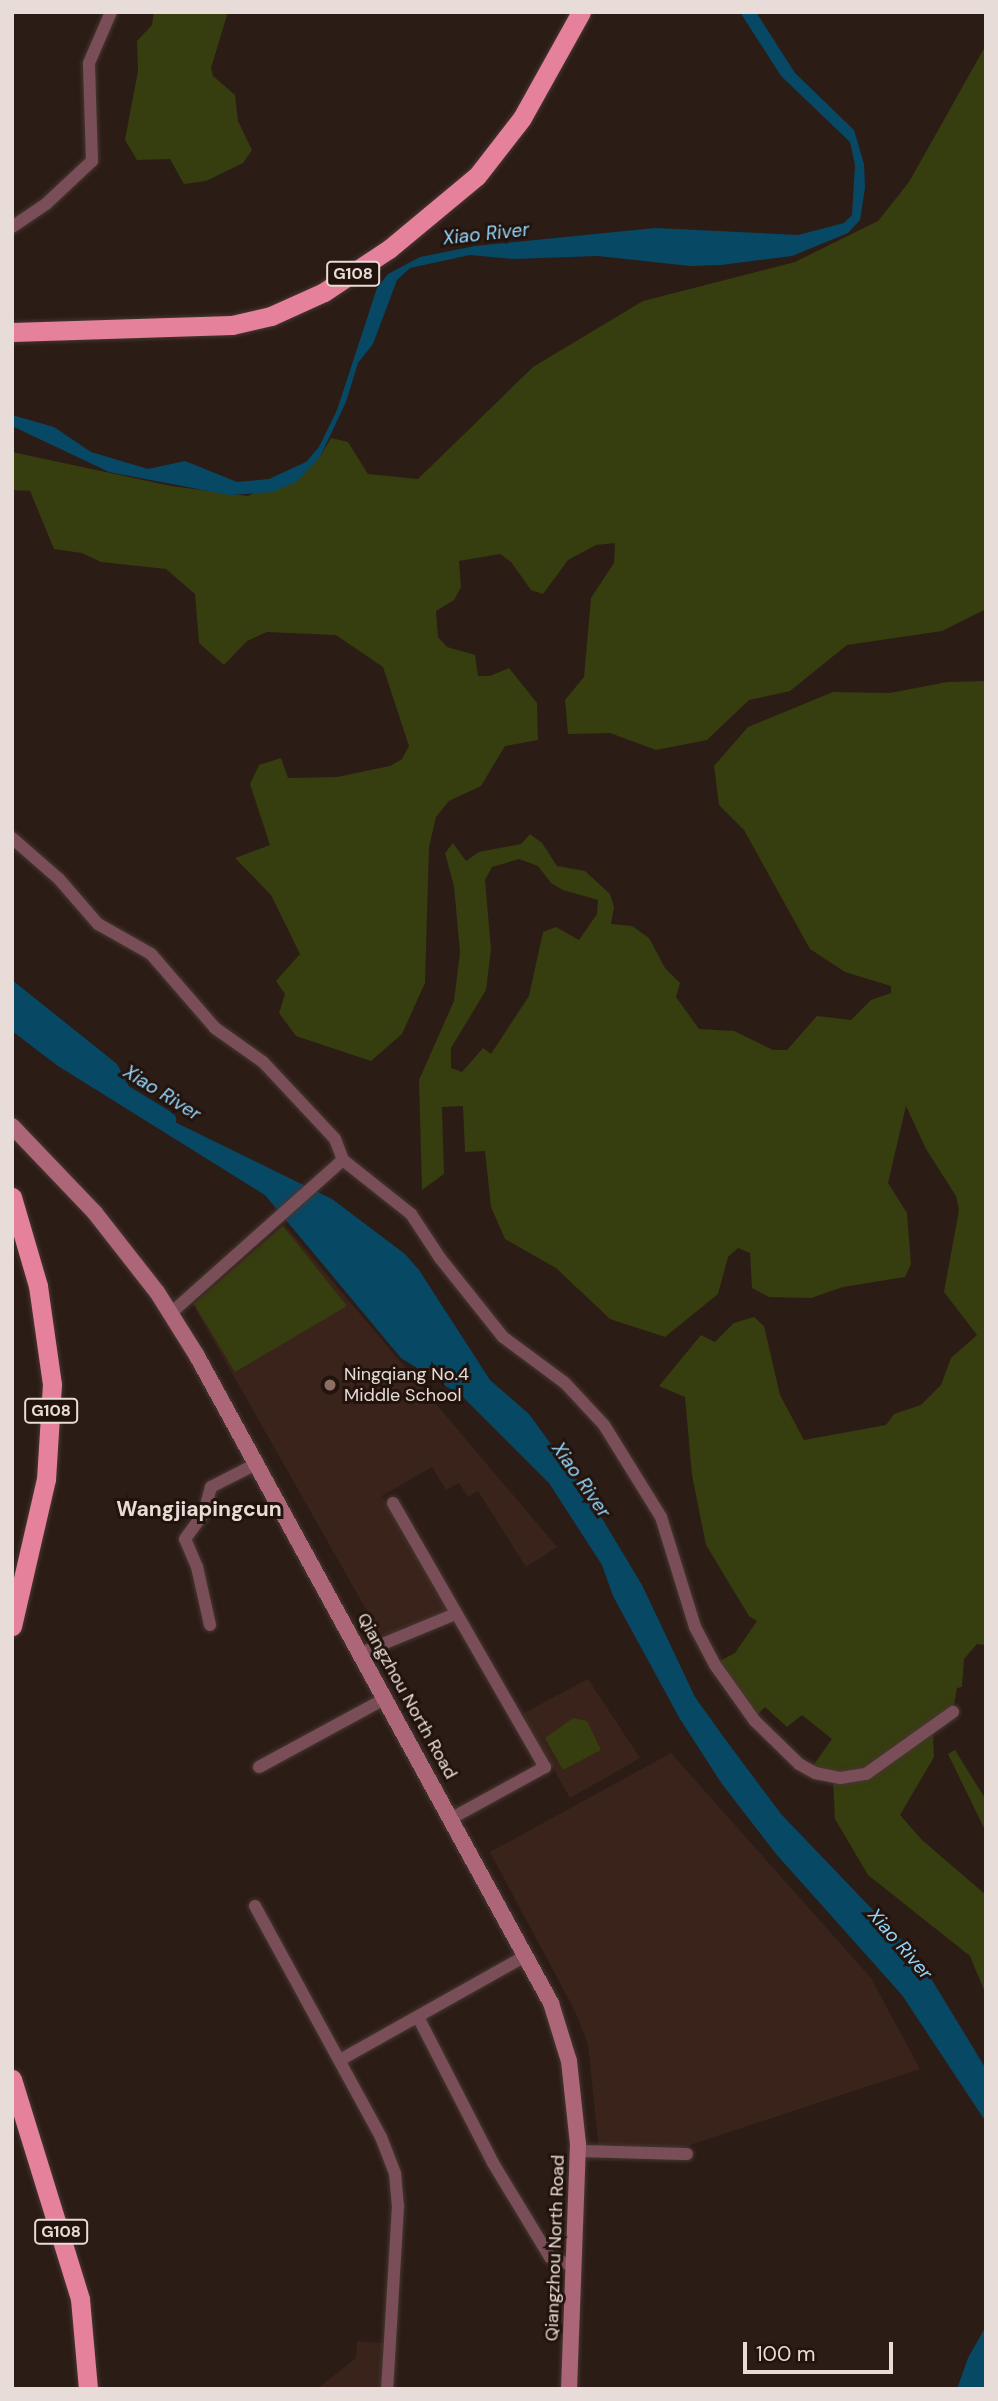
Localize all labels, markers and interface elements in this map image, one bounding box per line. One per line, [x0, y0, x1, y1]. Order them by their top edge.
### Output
water label: Xiao River [442, 218, 530, 250]
road number: G108 [325, 262, 381, 286]
water label: Xiao River [119, 1060, 205, 1126]
place label: Ningqiang No.4 Middle School [344, 1364, 469, 1406]
marker: Ningqiang No.4 Middle School [322, 1377, 338, 1393]
road number: G108 [23, 1399, 79, 1424]
water label: Xiao River [547, 1438, 615, 1522]
district label: Wangjiapingcun [116, 1496, 282, 1522]
street label: Qiangzhou North Road [352, 1609, 462, 1783]
water label: Xiao River [863, 1904, 937, 1984]
street label: Qiangzhou North Road [541, 2154, 569, 2342]
road number: G108 [33, 2220, 89, 2244]
scale bar [746, 2328, 897, 2372]
text: 100 m [756, 2340, 816, 2368]

